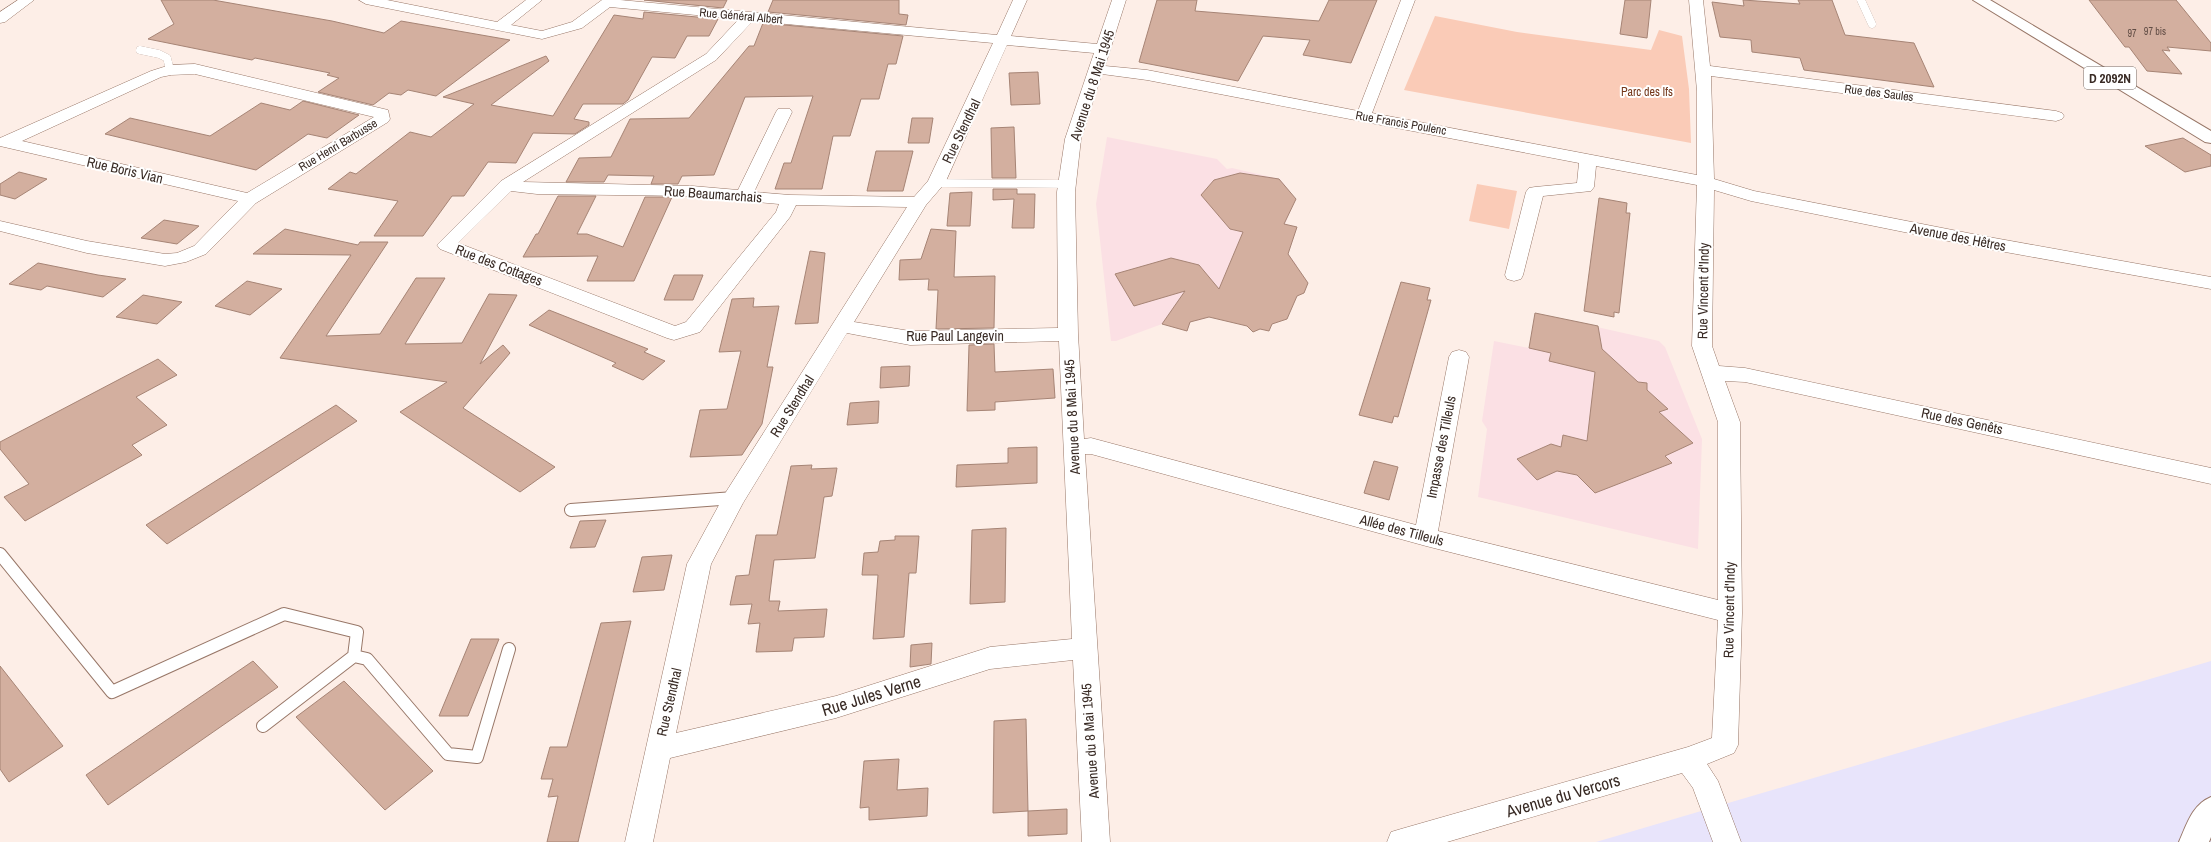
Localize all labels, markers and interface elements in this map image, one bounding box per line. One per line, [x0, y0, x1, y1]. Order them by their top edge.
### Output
street label: Rue Général Albert [699, 4, 784, 28]
house number: 97 bis [2144, 25, 2166, 38]
street label: Avenue du 8 Mai 1945 [1065, 27, 1118, 144]
house number: 97 [2127, 27, 2137, 40]
road number: D 2092N [2084, 67, 2136, 89]
street label: Rue des Saules [1844, 81, 1915, 105]
park label: Parc des Ifs [1621, 84, 1673, 100]
street label: Rue Stendhal [938, 96, 984, 166]
street label: Rue Francis Poulenc [1354, 107, 1448, 139]
street label: Rue Henri Barbusse [296, 115, 380, 175]
street label: Rue Boris Vian [85, 152, 165, 188]
street label: Rue Beaumarchais [663, 182, 763, 206]
street label: Avenue des Hêtres [1907, 219, 2008, 255]
street label: Rue des Cottages [453, 240, 545, 290]
street label: Rue Vincent d'Indy [1693, 242, 1713, 339]
street label: Rue Paul Langevin [906, 327, 1004, 345]
street label: Avenue du 8 Mai 1945 [1060, 359, 1084, 476]
street label: Rue Stendhal [766, 372, 818, 440]
street label: Impasse des Tilleuls [1422, 394, 1460, 500]
street label: Rue des Genêts [1920, 404, 2005, 438]
street label: Allée des Tilleuls [1357, 510, 1446, 550]
street label: Rue Vincent d'Indy [1719, 561, 1739, 658]
street label: Rue Stendhal [652, 666, 686, 738]
street label: Rue Jules Verne [819, 669, 924, 721]
street label: Avenue du 8 Mai 1945 [1077, 683, 1103, 800]
street label: Avenue du Vercors [1502, 768, 1623, 823]

